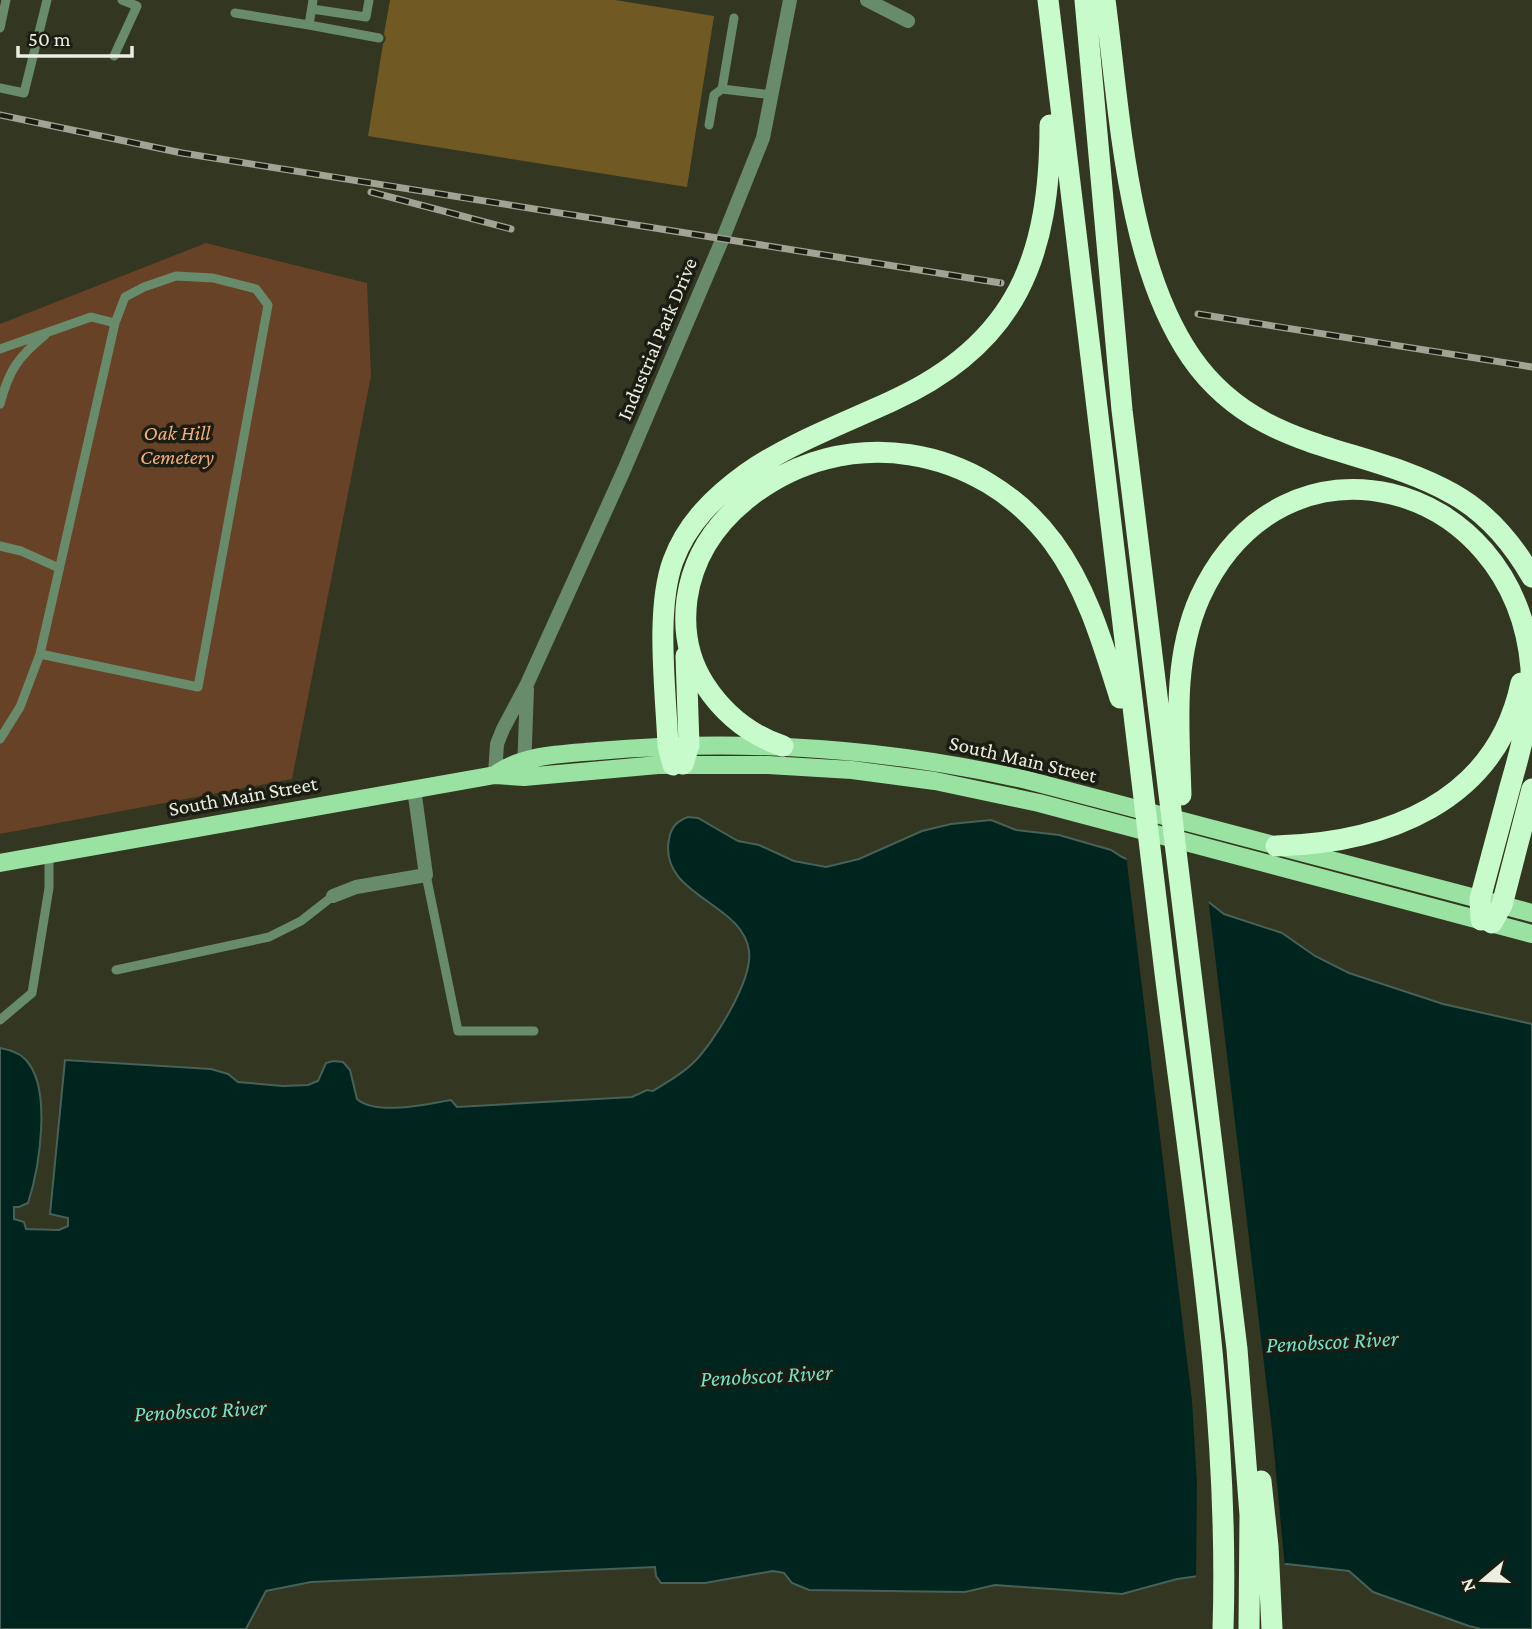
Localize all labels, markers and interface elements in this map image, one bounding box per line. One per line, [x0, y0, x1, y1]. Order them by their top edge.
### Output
scale bar [18, 14, 131, 58]
text: 50 m [28, 27, 71, 51]
street label: Industrial Park Drive [612, 254, 702, 424]
park label: Oak Hill Cemetery [140, 421, 214, 469]
street label: South Main Street [947, 730, 1100, 788]
street label: South Main Street [167, 771, 320, 821]
water label: Penobscot River [1265, 1324, 1400, 1357]
water label: Penobscot River [699, 1358, 834, 1391]
water label: Penobscot River [133, 1393, 268, 1426]
north arrow [1448, 1545, 1518, 1615]
text: N [1455, 1576, 1479, 1595]

